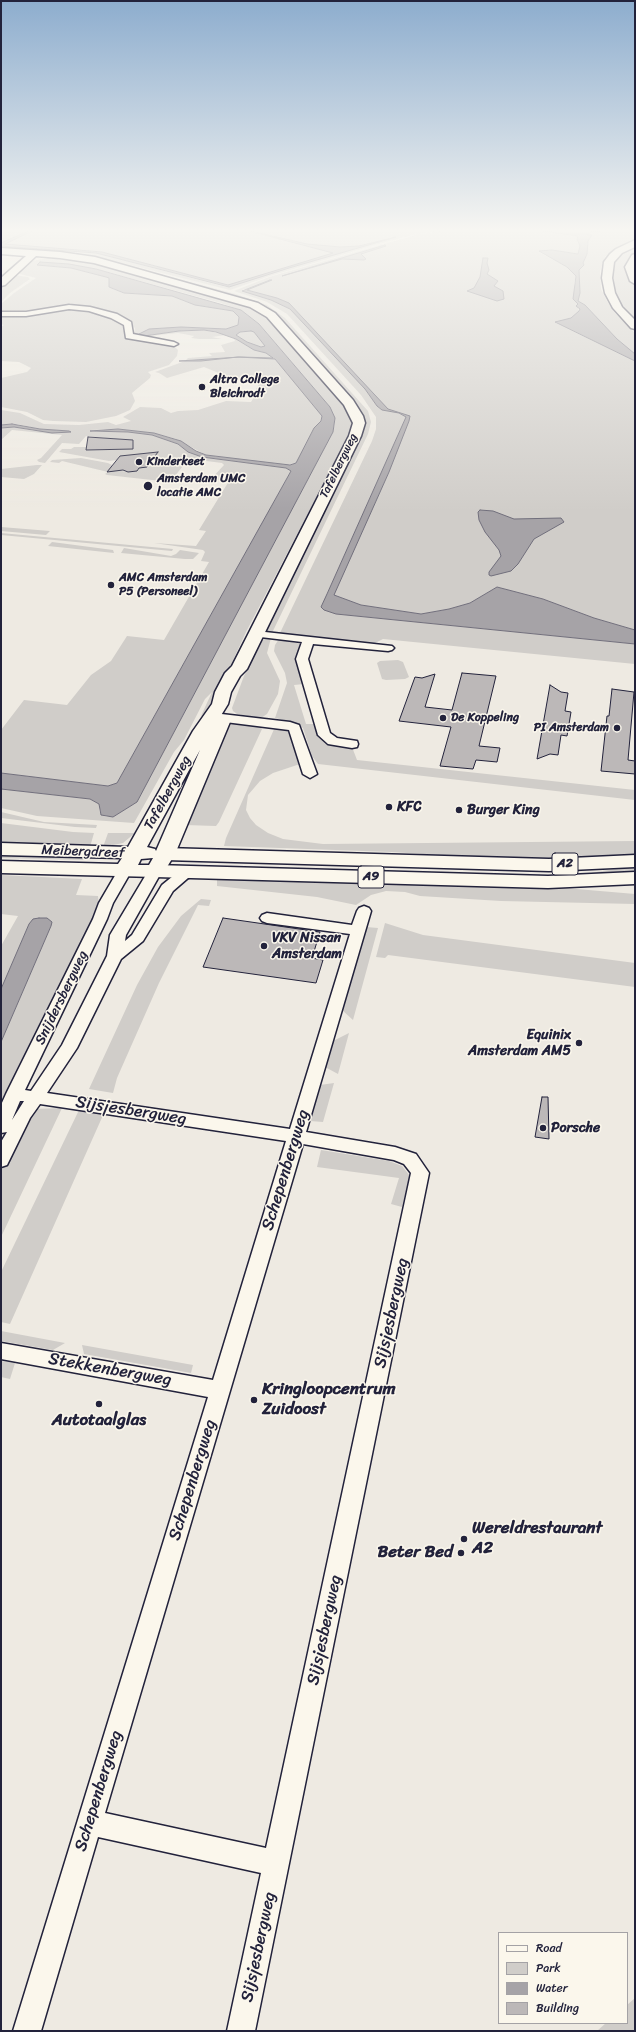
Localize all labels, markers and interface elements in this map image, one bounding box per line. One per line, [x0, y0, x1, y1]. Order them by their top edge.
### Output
place label: Altra College Bleichrodt [210, 373, 279, 401]
marker: Altra College Bleichrodt [197, 382, 207, 392]
street label: Tafelbergweg [317, 431, 361, 501]
place label: Kinderkeet [147, 455, 205, 469]
marker: Kinderkeet [134, 457, 144, 467]
place label: Amsterdam UMC locatie AMC [157, 472, 245, 500]
marker: Amsterdam UMC locatie AMC [142, 480, 154, 492]
place label: AMC Amsterdam P5 (Personeel) [119, 571, 207, 599]
marker: AMC Amsterdam P5 (Personeel) [106, 580, 116, 590]
place label: De Koppeling [451, 711, 519, 725]
marker: De Koppeling [438, 713, 448, 723]
place label: PI Amsterdam [534, 721, 609, 735]
marker: PI Amsterdam [612, 723, 622, 733]
street label: Tafelbergweg [141, 753, 195, 833]
place label: KFC [397, 799, 422, 815]
marker: KFC [384, 802, 394, 812]
place label: Burger King [467, 802, 540, 818]
marker: Burger King [454, 805, 464, 815]
street label: Meibergdreef [41, 842, 125, 862]
road number: A2 [552, 853, 578, 875]
road number: A9 [358, 866, 384, 888]
place label: VKV Nissan Amsterdam [272, 930, 342, 962]
marker: VKV Nissan Amsterdam [259, 941, 269, 951]
street label: Snijdersbergweg [32, 948, 92, 1048]
place label: Equinix Amsterdam AM5 [468, 1027, 571, 1060]
marker: Equinix Amsterdam AM5 [574, 1038, 584, 1048]
street label: Sijsjesbergweg [74, 1092, 188, 1130]
street label: Schepenbergweg [258, 1107, 314, 1233]
place label: Porsche [551, 1120, 600, 1136]
marker: Porsche [538, 1123, 548, 1133]
street label: Sijsjesbergweg [370, 1256, 414, 1370]
street label: Stekkenbergweg [47, 1349, 173, 1391]
place label: Kringloopcentrum Zuidoost [262, 1380, 396, 1420]
marker: Kringloopcentrum Zuidoost [249, 1395, 259, 1405]
marker: Autotaalglas [94, 1399, 104, 1409]
place label: Autotaalglas [52, 1411, 146, 1431]
street label: Schepenbergweg [165, 1417, 221, 1543]
place label: Wereldrestaurant A2 [472, 1519, 602, 1559]
marker: Wereldrestaurant A2 [459, 1534, 469, 1544]
place label: Beter Bed [378, 1543, 453, 1563]
marker: Beter Bed [456, 1548, 466, 1558]
street label: Sijsjesbergweg [303, 1573, 347, 1687]
street label: Schepenbergweg [71, 1728, 127, 1854]
street label: Sijsjesbergweg [237, 1890, 281, 2004]
legend [498, 1932, 628, 2024]
text: Road [536, 1937, 562, 1959]
text: Park [536, 1957, 561, 1979]
text: Water [536, 1977, 568, 1999]
text: Building [536, 1997, 579, 2019]

